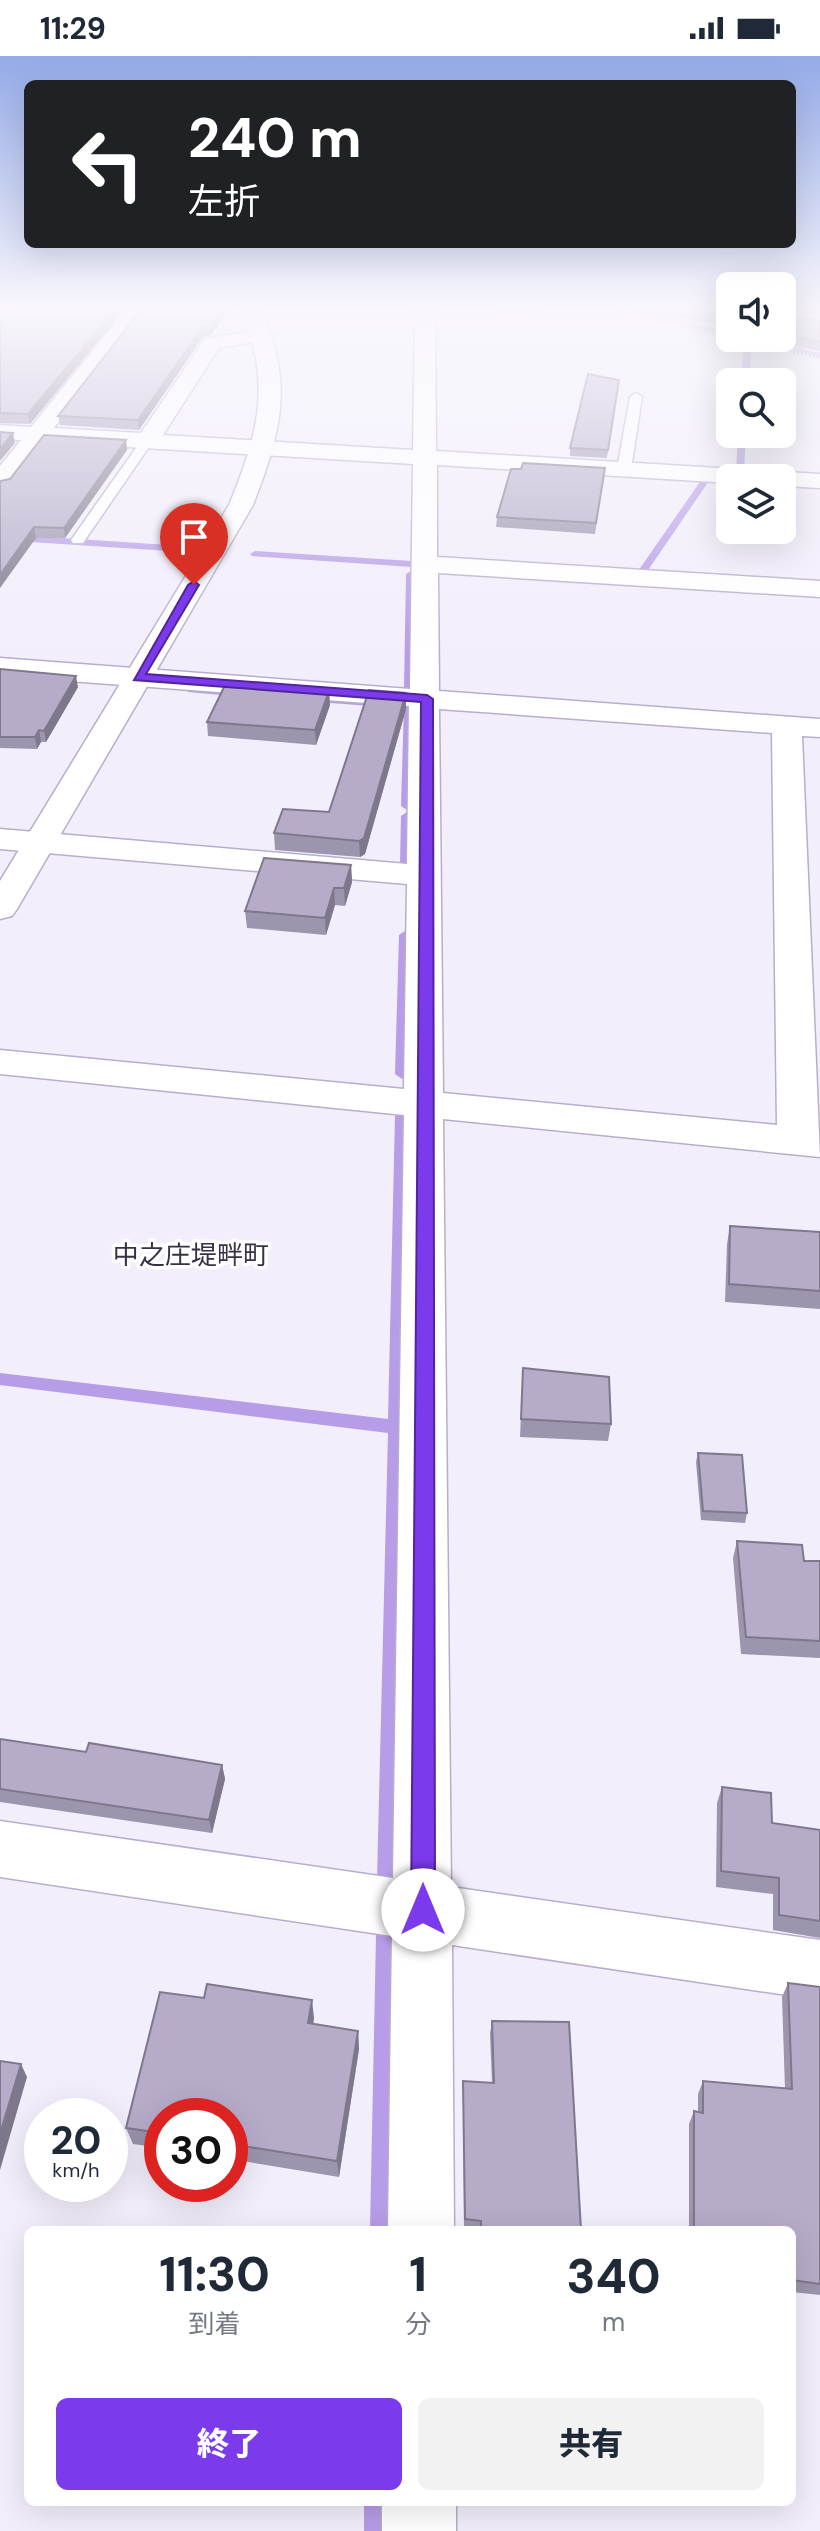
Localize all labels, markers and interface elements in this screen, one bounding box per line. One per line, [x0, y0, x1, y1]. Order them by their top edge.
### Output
text: 11:29 [40, 9, 106, 48]
text: 240 m [188, 101, 362, 174]
icon: left [56, 112, 160, 216]
text: 左折 [188, 178, 260, 225]
map controls [716, 272, 796, 544]
button: sound [716, 272, 796, 352]
button: search [716, 368, 796, 448]
button: layers [716, 464, 796, 544]
pin [160, 503, 228, 585]
icon: arrive [172, 515, 216, 559]
district label: 中之庄堤畔町 [113, 1238, 269, 1272]
position arrow [381, 1868, 465, 1952]
speed limit sign: 30 [144, 2098, 248, 2202]
text: 20 [50, 2114, 102, 2166]
text: km/h [52, 2157, 100, 2183]
text: 11:30 [159, 2243, 270, 2306]
text: 1 [409, 2243, 427, 2306]
text: 340 [566, 2245, 661, 2308]
text: m [602, 2305, 625, 2339]
text: 到着 [189, 2307, 241, 2341]
text: 分 [405, 2307, 431, 2341]
button: 終了 [56, 2398, 402, 2490]
button: 共有 [418, 2398, 764, 2490]

